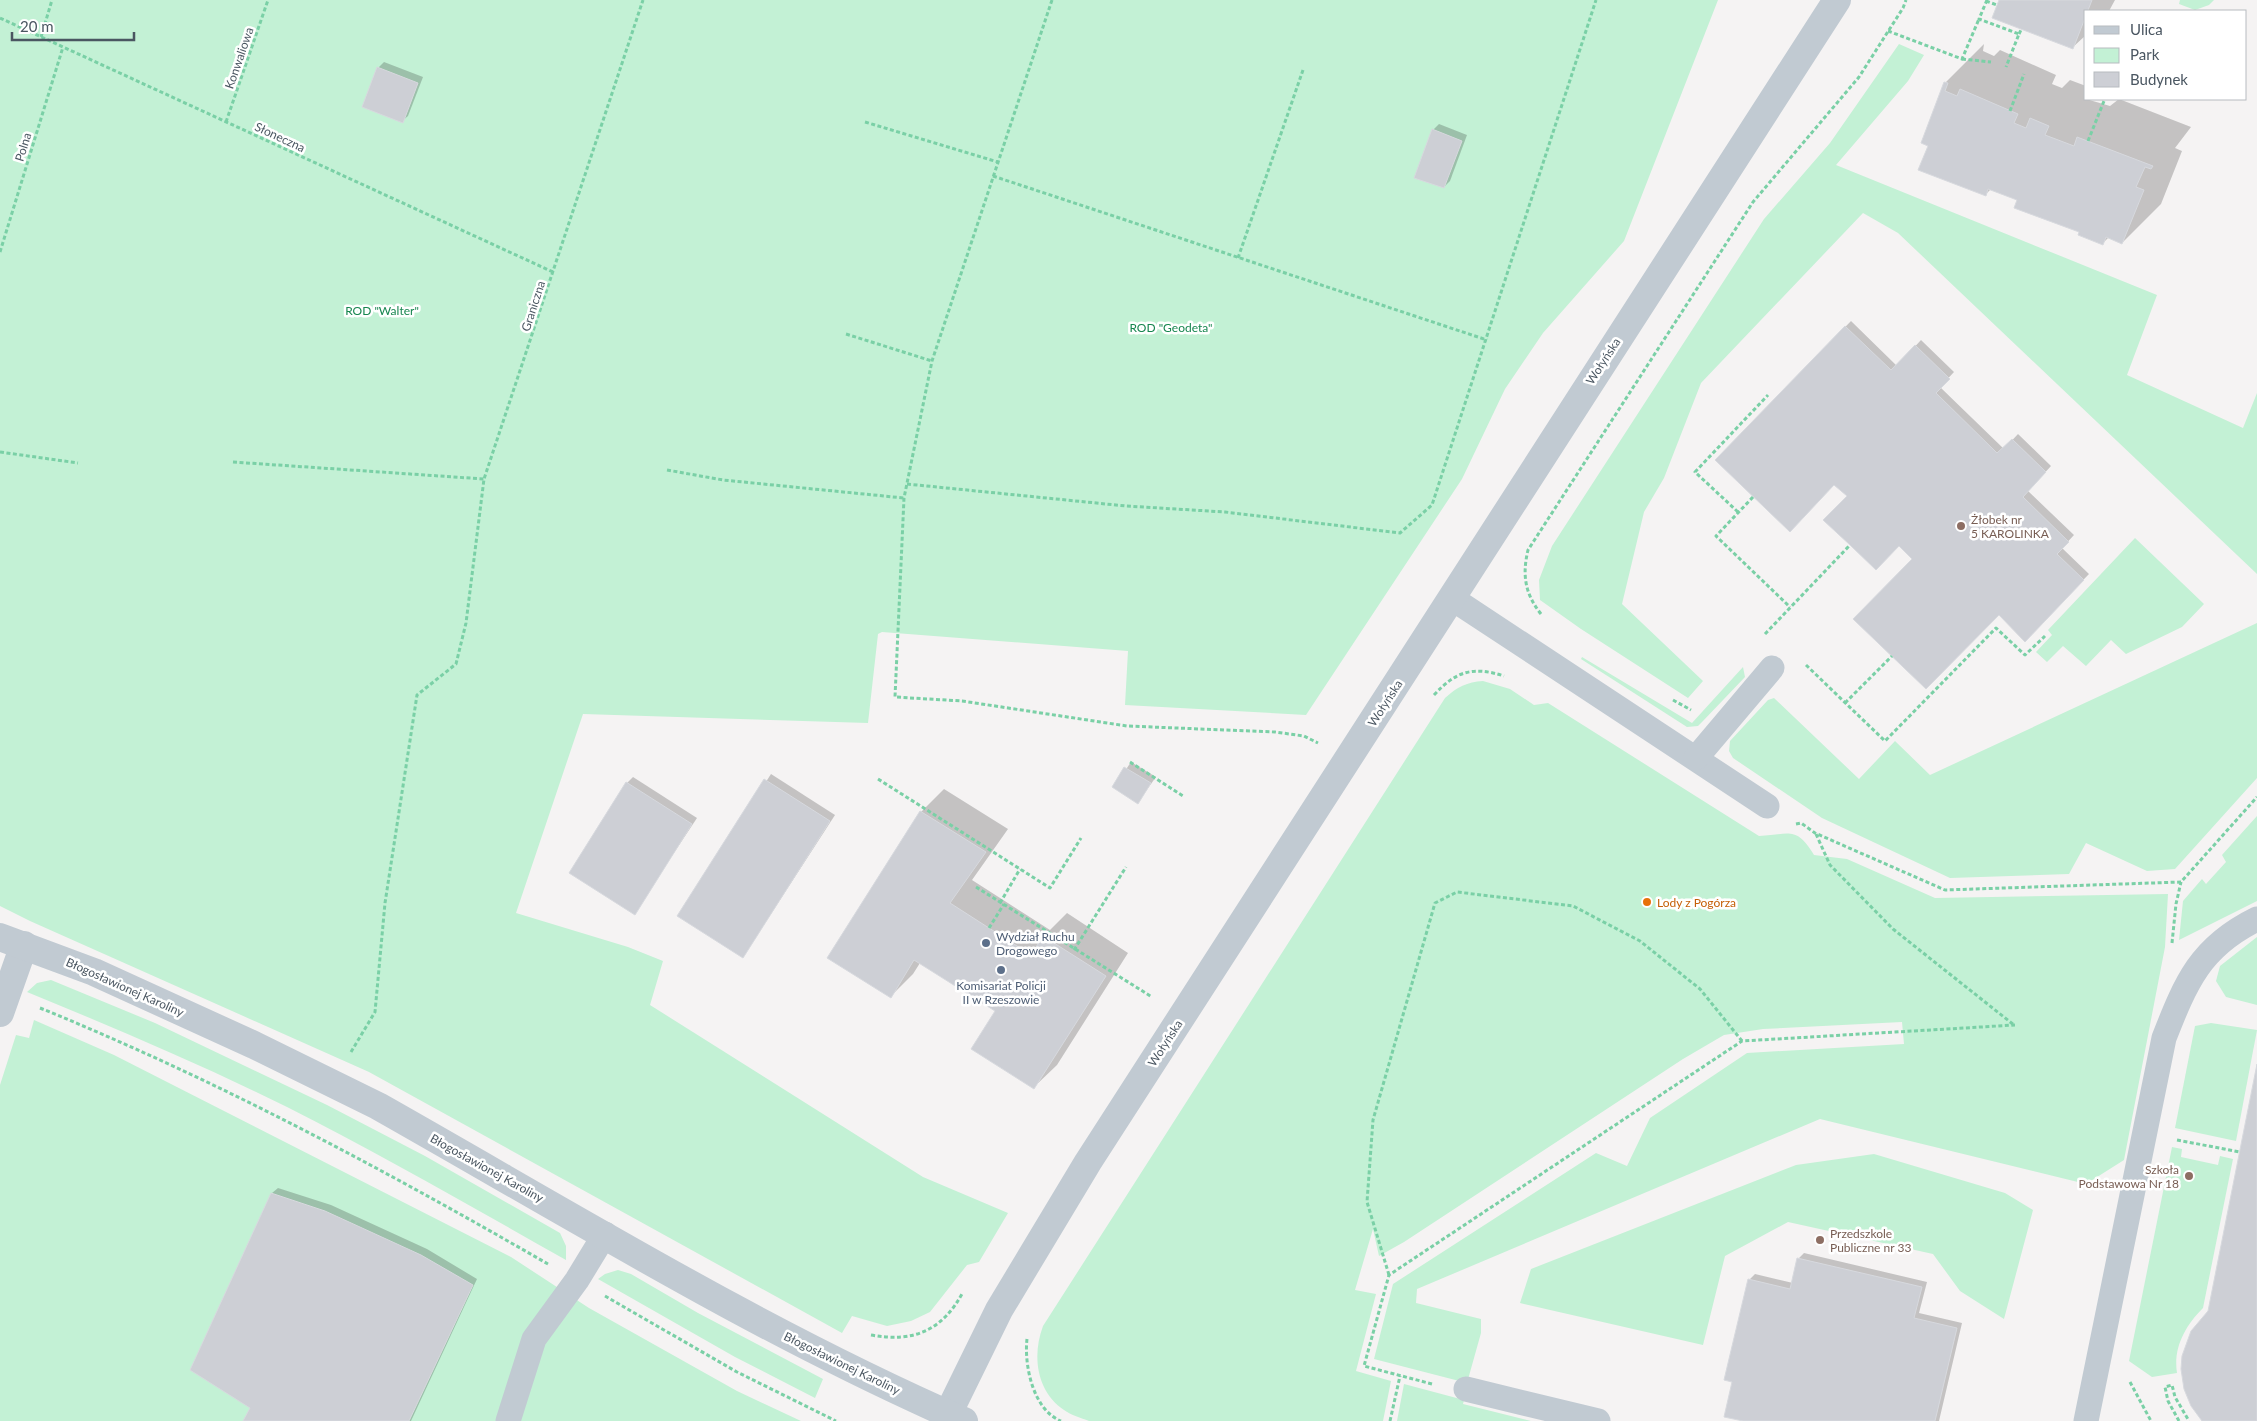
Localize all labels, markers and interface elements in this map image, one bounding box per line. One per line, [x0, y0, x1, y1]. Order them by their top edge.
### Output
scale bar [12, 10, 135, 42]
legend [2084, 10, 2247, 100]
text: 20 m [20, 17, 54, 35]
text: Ulica [2130, 20, 2163, 38]
street label: Konwaliowa [221, 25, 257, 91]
text: Park [2130, 45, 2160, 63]
text: Budynek [2130, 70, 2188, 88]
street label: Słoneczna [252, 119, 308, 155]
street label: Polna [12, 131, 34, 163]
street label: Graniczna [518, 279, 548, 333]
park label: ROD "Walter" [345, 303, 419, 318]
park label: ROD "Geodeta" [1129, 320, 1213, 335]
street label: Wołyńska [1582, 335, 1624, 387]
place label: Żłobek nr 5 KAROLINKA [1971, 512, 2050, 541]
marker: Żłobek nr 5 KAROLINKA [1955, 520, 1967, 532]
street label: Wołyńska [1364, 677, 1406, 729]
place label: Lody z Pogórza [1657, 895, 1736, 910]
marker: Lody z Pogórza [1641, 896, 1653, 908]
place label: Wydział Ruchu Drogowego [996, 929, 1075, 958]
marker: Wydział Ruchu Drogowego [980, 937, 992, 949]
street label: Błogosławionej Karoliny [64, 954, 187, 1020]
marker: Komisariat Policji II w Rzeszowie [995, 964, 1007, 976]
place label: Komisariat Policji II w Rzeszowie [956, 978, 1046, 1007]
street label: Wołyńska [1144, 1017, 1186, 1069]
street label: Błogosławionej Karoliny [428, 1131, 547, 1206]
place label: Szkoła Podstawowa Nr 18 [2079, 1162, 2179, 1191]
marker: Szkoła Podstawowa Nr 18 [2183, 1170, 2195, 1182]
place label: Przedszkole Publiczne nr 33 [1830, 1226, 1911, 1255]
marker: Przedszkole Publiczne nr 33 [1814, 1234, 1826, 1246]
street label: Błogosławionej Karoliny [782, 1328, 903, 1398]

